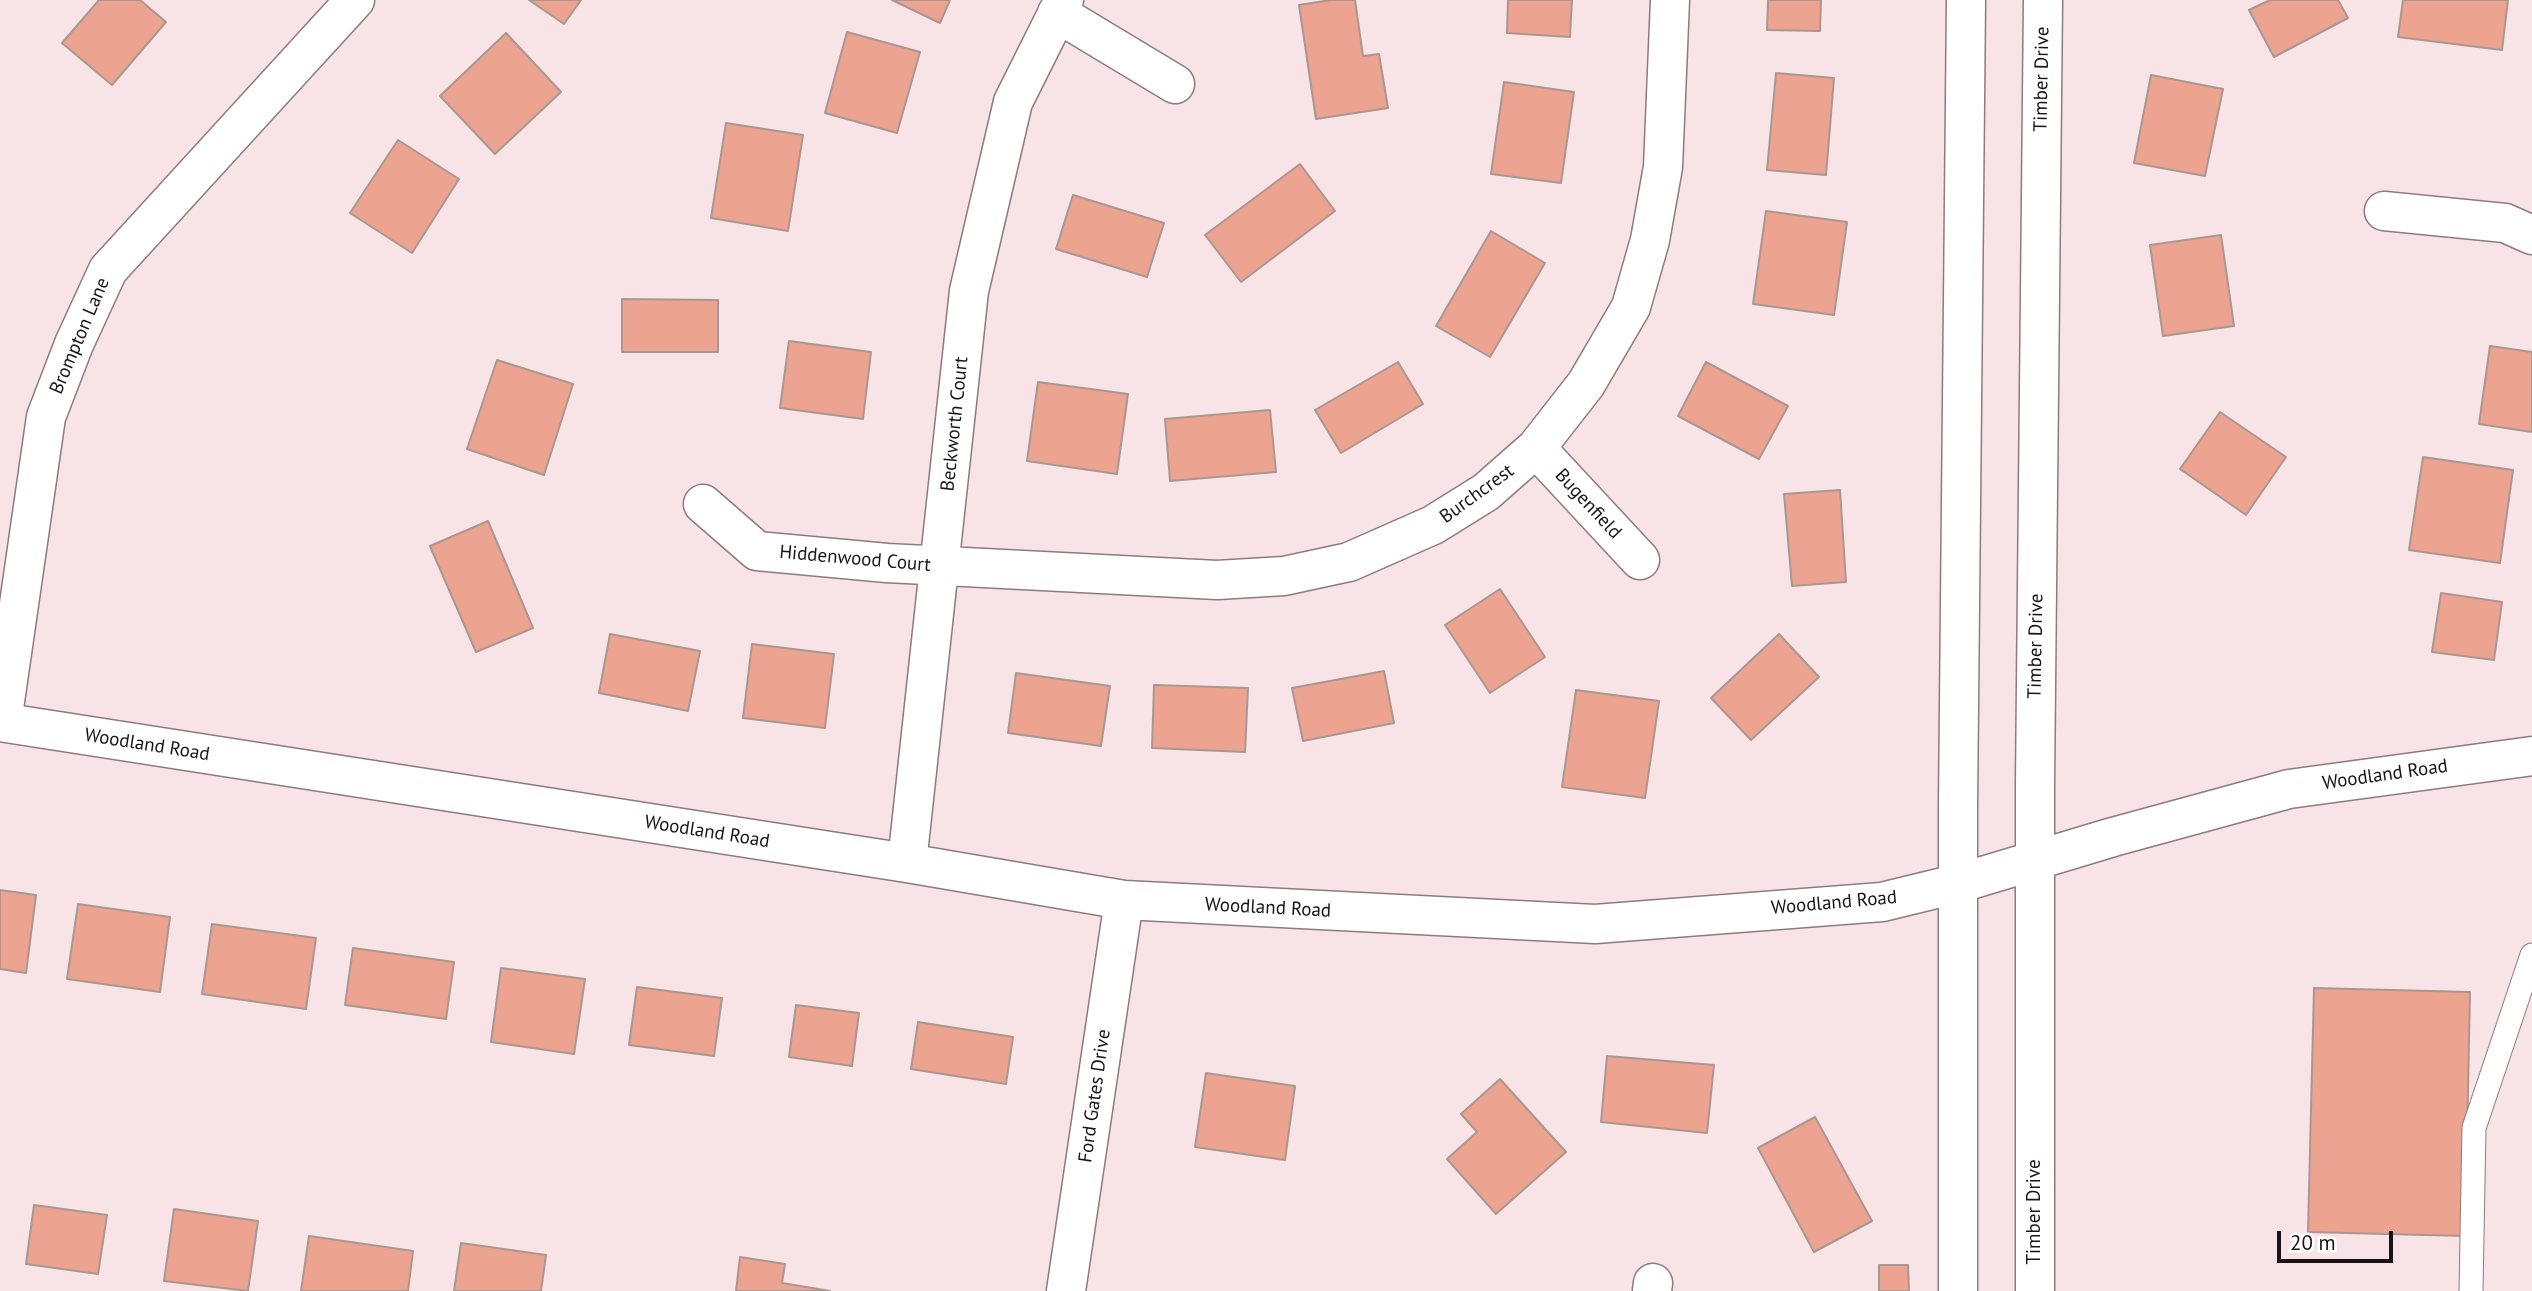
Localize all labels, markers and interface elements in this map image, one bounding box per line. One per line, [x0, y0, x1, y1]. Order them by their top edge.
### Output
street label: Timber Drive [2030, 26, 2054, 132]
street label: Brompton Lane [45, 274, 115, 398]
street label: Beckworth Court [937, 356, 973, 492]
street label: Burchcrest [1436, 460, 1518, 528]
street label: Bugenfield [1550, 464, 1626, 544]
street label: Hiddenwood Court [778, 541, 932, 577]
street label: Timber Drive [2024, 593, 2048, 699]
street label: Woodland Road [83, 724, 211, 766]
street label: Woodland Road [2321, 755, 2449, 795]
street label: Woodland Road [643, 811, 771, 853]
street label: Woodland Road [1770, 886, 1898, 920]
street label: Woodland Road [1204, 893, 1332, 923]
street label: Ford Gates Drive [1074, 1028, 1116, 1164]
street label: Timber Drive [2024, 1159, 2046, 1265]
scale bar [2280, 1218, 2396, 1262]
text: 20 m [2290, 1229, 2336, 1256]

